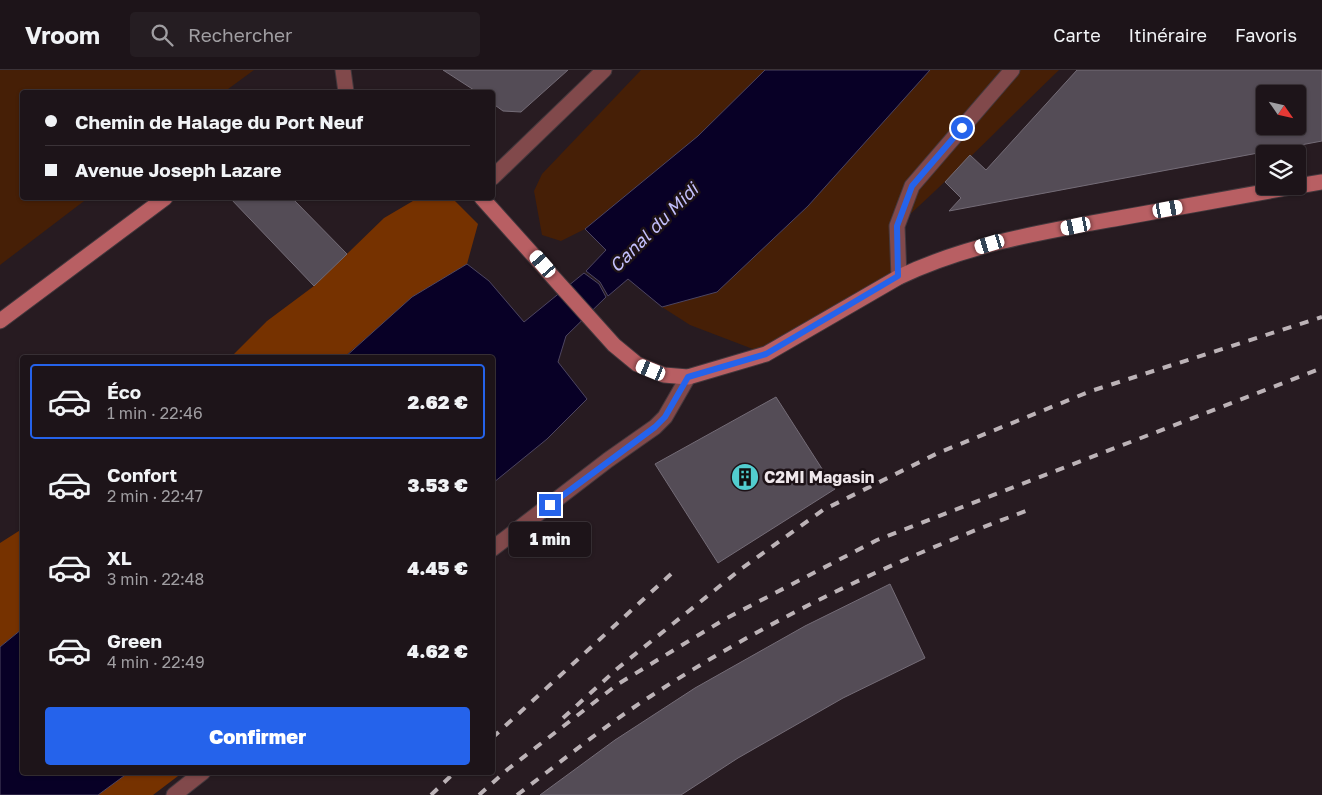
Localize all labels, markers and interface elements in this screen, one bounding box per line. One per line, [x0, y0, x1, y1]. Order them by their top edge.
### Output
search box [130, 12, 480, 57]
text: Vroom [25, 20, 100, 49]
icon: search [148, 21, 176, 49]
text: Rechercher [188, 23, 293, 46]
text: Carte [1053, 24, 1101, 46]
text: Itinéraire [1129, 24, 1207, 46]
text: Favoris [1235, 24, 1297, 46]
north arrow [1256, 85, 1306, 135]
map controls [1256, 85, 1306, 195]
text: Chemin de Halage du Port Neuf [75, 110, 363, 133]
route start [951, 117, 973, 139]
button: layers [1256, 145, 1306, 195]
text: Avenue Joseph Lazare [75, 158, 282, 181]
water label: Canal du Midi [604, 177, 704, 276]
car [1151, 199, 1184, 219]
car [1059, 216, 1092, 236]
car [973, 232, 1006, 256]
car [527, 248, 558, 280]
car [634, 357, 667, 383]
icon: car [47, 379, 92, 424]
text: Éco [107, 380, 141, 403]
text: 2.62 € [407, 390, 468, 413]
text: 1 min · 22:46 [107, 403, 203, 423]
icon: car [47, 462, 92, 507]
building icon: C2MI Magasin [730, 462, 760, 492]
text: Confort [107, 463, 177, 486]
place label: C2MI Magasin [764, 467, 874, 487]
text: 3.53 € [407, 473, 468, 496]
text: 2 min · 22:47 [107, 486, 203, 506]
route end [539, 494, 561, 516]
callout: 1 min [509, 522, 591, 558]
text: 1 min [530, 529, 570, 549]
icon: car [47, 545, 92, 590]
text: XL [107, 546, 132, 569]
text: 4.45 € [407, 556, 468, 579]
text: 3 min · 22:48 [107, 569, 204, 589]
icon: car [47, 628, 92, 673]
text: Green [107, 629, 162, 652]
text: 4.62 € [407, 639, 468, 662]
text: 4 min · 22:49 [107, 652, 205, 672]
button: Confirmer [45, 707, 470, 765]

